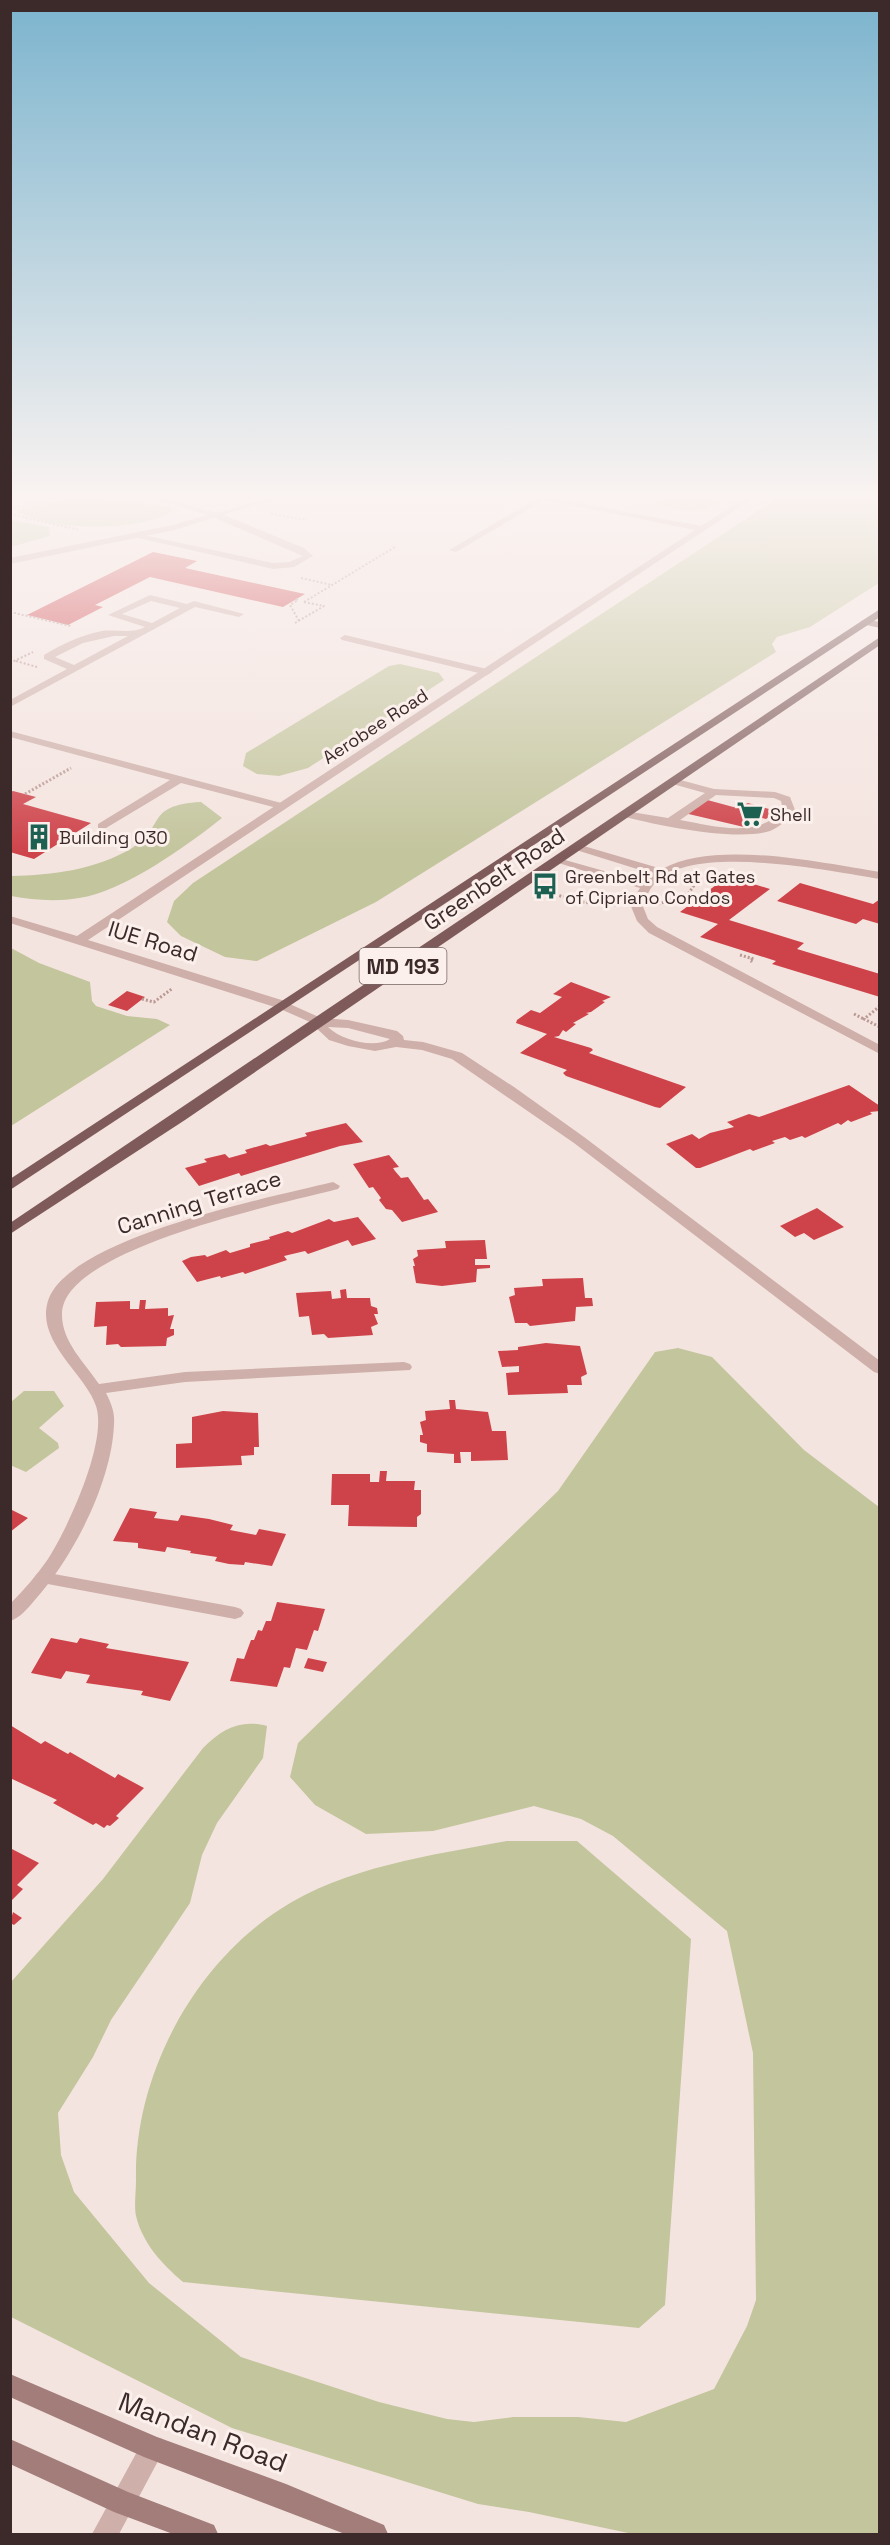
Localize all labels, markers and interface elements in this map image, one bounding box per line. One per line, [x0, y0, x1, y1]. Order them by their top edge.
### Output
street label: Aerobee Road [318, 683, 432, 769]
supermarket icon: Shell [735, 799, 765, 829]
place label: Shell [770, 803, 812, 826]
street label: Greenbelt Road [418, 821, 570, 937]
building icon: Building 030 [24, 822, 54, 852]
place label: Building 030 [59, 826, 168, 849]
place label: Greenbelt Rd at Gates of Cipriano Condos [565, 865, 755, 909]
bus stop icon: Greenbelt Rd at Gates of Cipriano Condos [530, 871, 560, 901]
street label: IUE Road [105, 914, 201, 968]
road number: MD 193 [360, 948, 446, 984]
street label: Canning Terrace [113, 1164, 285, 1240]
street label: Mandan Road [114, 2384, 292, 2480]

